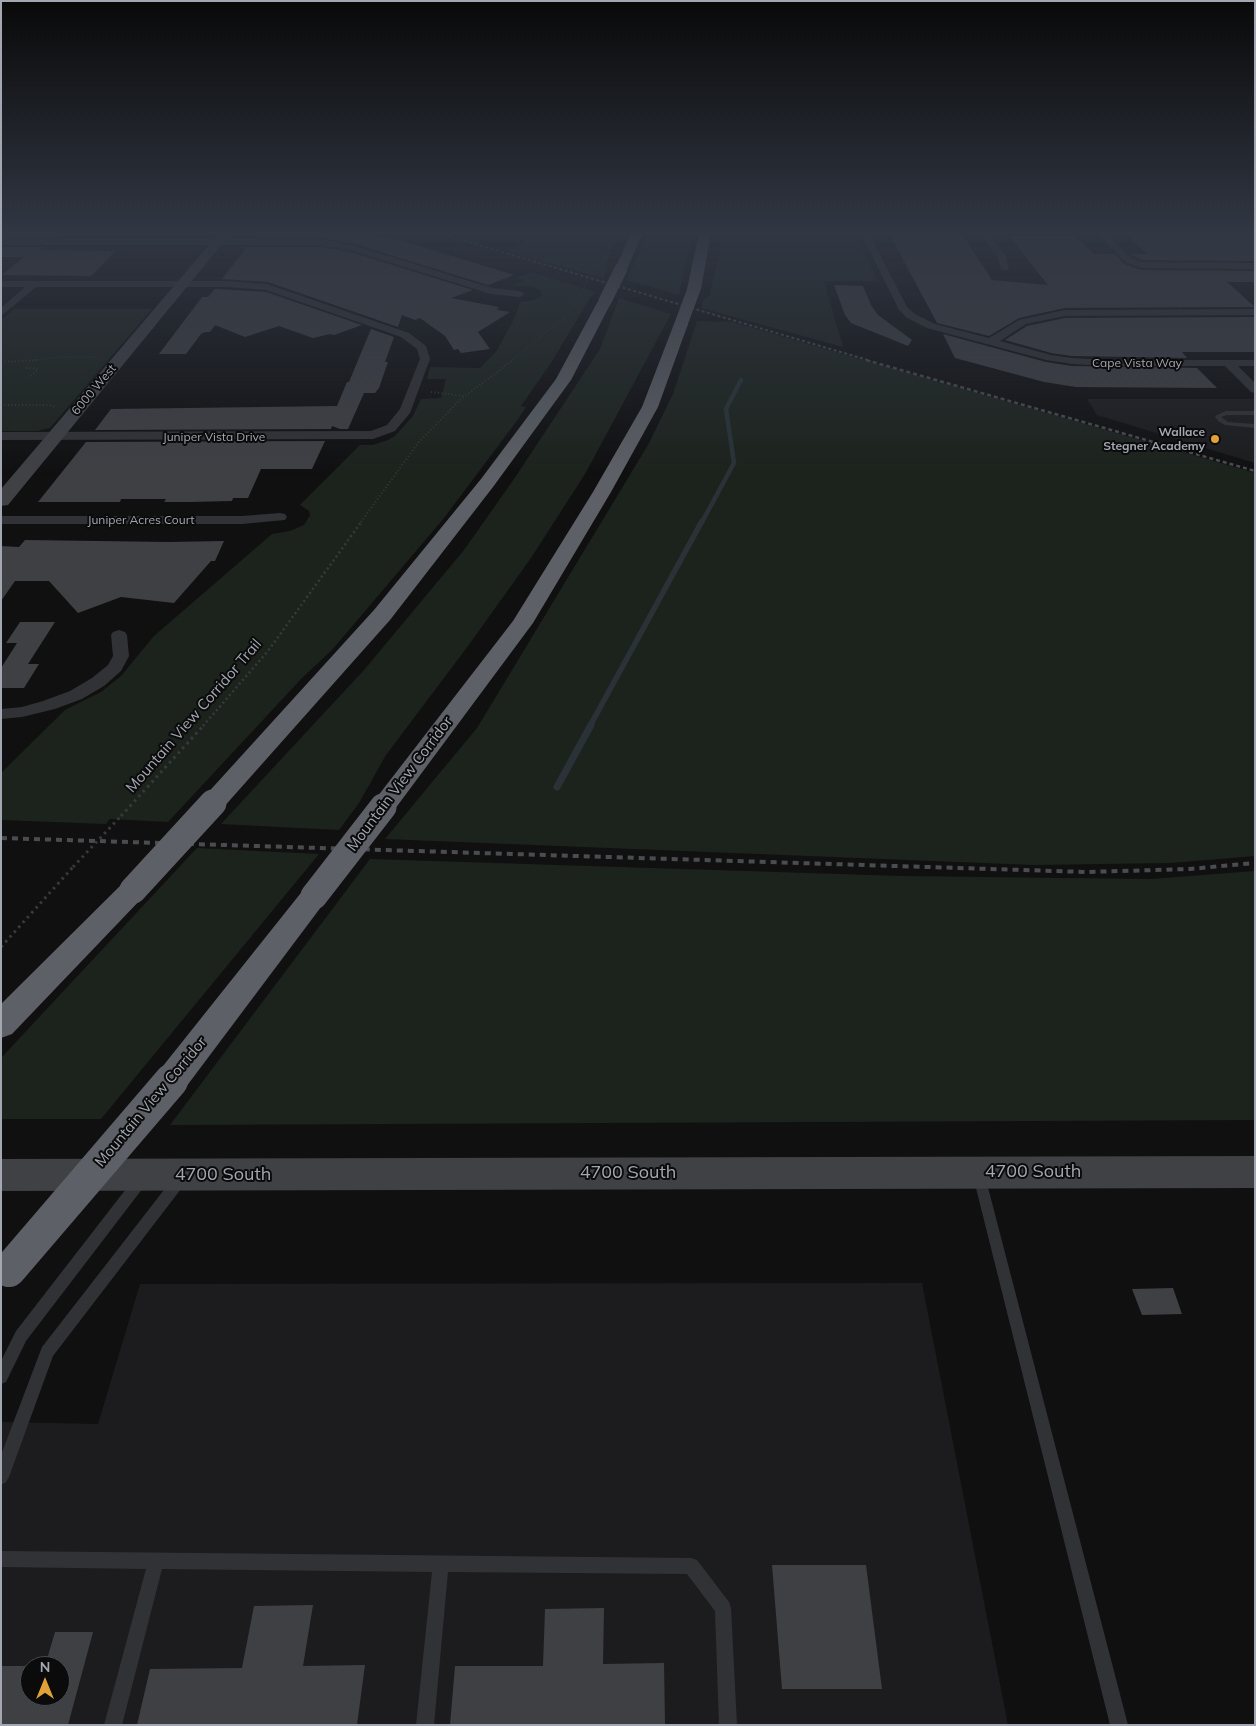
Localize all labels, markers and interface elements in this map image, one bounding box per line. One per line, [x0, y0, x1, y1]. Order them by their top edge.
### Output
street label: Cape Vista Way [1092, 356, 1182, 370]
street label: 6000 West [69, 362, 119, 418]
place label: Wallace Stegner Academy [1103, 425, 1205, 453]
street label: Juniper Vista Drive [163, 430, 265, 444]
marker: Wallace Stegner Academy [1209, 433, 1221, 445]
street label: Juniper Acres Court [87, 513, 195, 527]
street label: Mountain View Corridor Trail [122, 636, 266, 796]
street label: Mountain View Corridor [343, 713, 457, 855]
street label: Mountain View Corridor [91, 1033, 211, 1171]
street label: 4700 South [985, 1161, 1081, 1183]
street label: 4700 South [580, 1162, 676, 1184]
street label: 4700 South [175, 1164, 271, 1186]
north arrow [20, 1656, 70, 1706]
text: N [40, 1658, 50, 1676]

